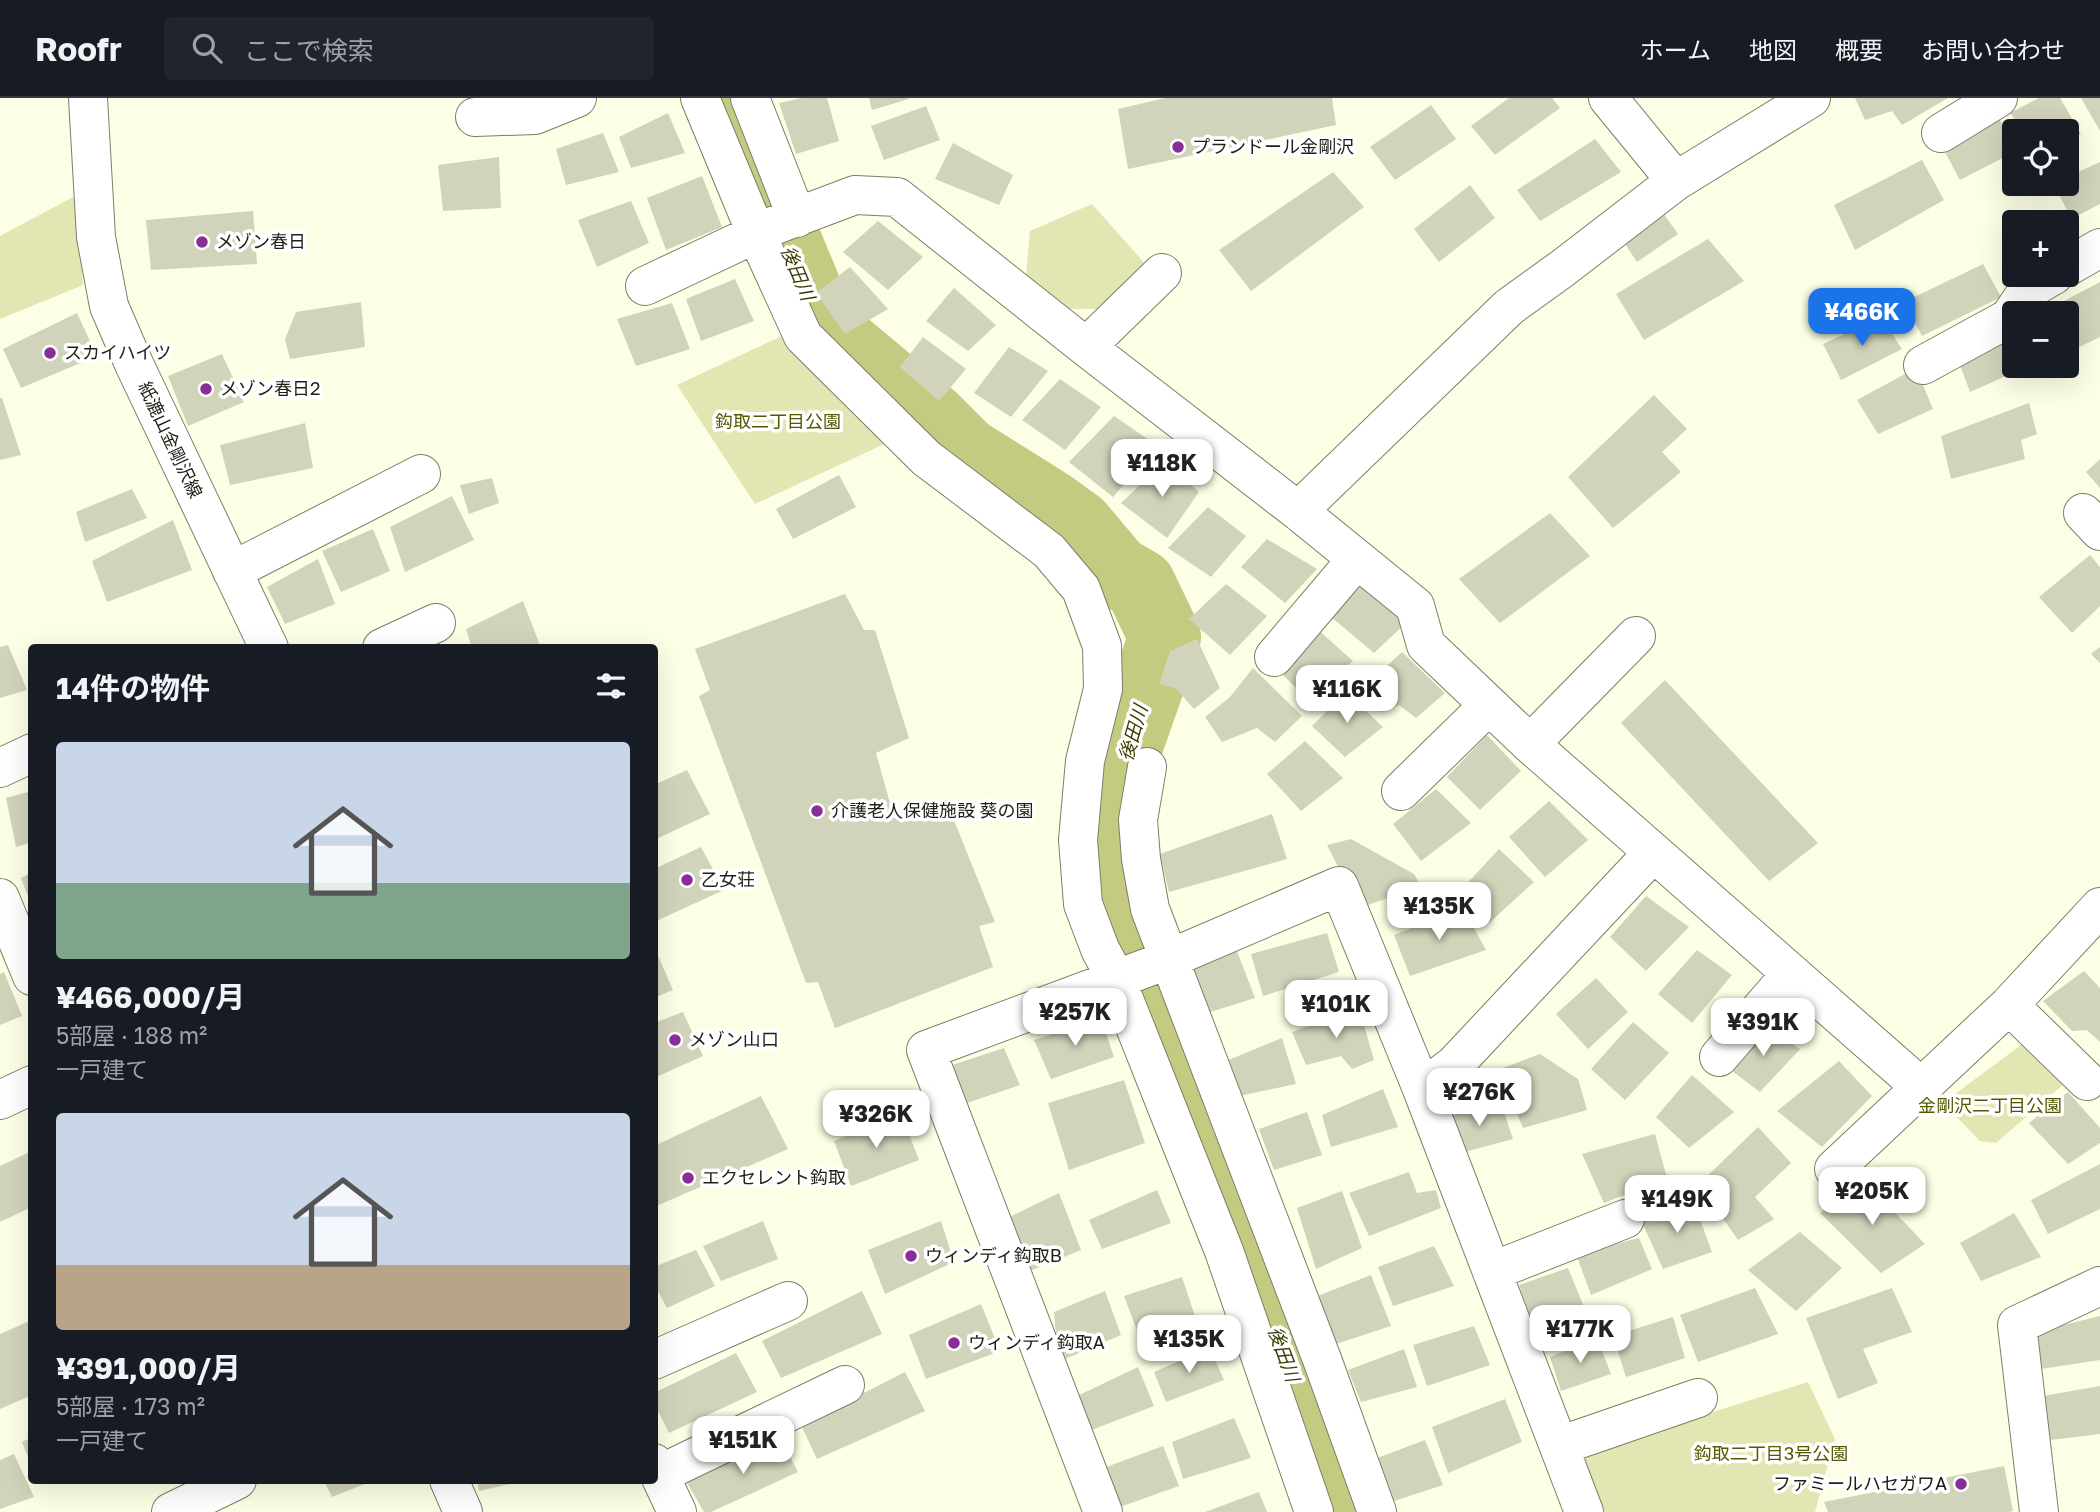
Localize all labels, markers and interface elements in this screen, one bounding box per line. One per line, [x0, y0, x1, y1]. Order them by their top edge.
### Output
search box [164, 17, 654, 80]
text: Roofr [35, 29, 122, 68]
icon: search [188, 29, 226, 67]
text: ここで検索 [244, 35, 374, 66]
text: ホーム [1640, 35, 1711, 64]
text: 地図 [1749, 35, 1797, 64]
text: 概要 [1835, 35, 1883, 64]
text: お問い合わせ [1921, 35, 2065, 64]
map controls [2002, 119, 2079, 378]
button: locate [2002, 119, 2079, 196]
place label: プランドール金剛沢 [1192, 135, 1354, 157]
marker: プランドール金剛沢 [1170, 139, 1186, 155]
button: + [2002, 210, 2079, 287]
place label: メゾン春日 [216, 230, 306, 252]
marker: メゾン春日 [194, 234, 210, 250]
water label: 後田川 [777, 242, 821, 305]
pin: ¥466K [1813, 288, 1911, 348]
text: ¥466K [1824, 297, 1900, 325]
button: − [2002, 301, 2079, 378]
place label: スカイハイツ [64, 341, 171, 363]
marker: スカイハイツ [42, 345, 58, 361]
place label: メゾン春日2 [220, 377, 320, 399]
street label: 紙漉山金剛沢線 [134, 378, 208, 501]
marker: メゾン春日2 [198, 381, 214, 397]
park label: 鈎取二丁目公園 [715, 410, 841, 432]
pin: ¥118K [1113, 440, 1211, 499]
text: ¥118K [1127, 448, 1197, 476]
pin: ¥116K [1298, 666, 1396, 725]
icon: filters [592, 667, 630, 705]
text: 14件の物件 [56, 670, 210, 706]
text: ¥116K [1312, 674, 1382, 702]
water label: 後田川 [1114, 700, 1152, 763]
icon: home [280, 788, 406, 914]
place label: 介護老人保健施設 葵の園 [831, 799, 1034, 821]
marker: 介護老人保健施設 葵の園 [809, 803, 825, 819]
place label: 乙女荘 [701, 868, 755, 890]
marker: 乙女荘 [679, 872, 695, 888]
pin: ¥135K [1390, 882, 1488, 942]
text: ¥135K [1403, 891, 1475, 919]
text: ¥466,000/月 [56, 979, 245, 1015]
pin: ¥101K [1287, 981, 1385, 1040]
pin: ¥257K [1026, 988, 1124, 1048]
text: ¥101K [1301, 989, 1371, 1017]
text: ¥257K [1039, 997, 1111, 1025]
pin: ¥391K [1714, 998, 1812, 1058]
text: ¥391K [1727, 1007, 1799, 1035]
text: 5部屋 · 188 m² [56, 1021, 207, 1049]
place label: メゾン山口 [689, 1028, 779, 1050]
marker: メゾン山口 [667, 1032, 683, 1048]
text: 一戸建て [56, 1055, 148, 1083]
pin: ¥276K [1430, 1068, 1528, 1128]
text: ¥276K [1442, 1077, 1516, 1105]
pin: ¥326K [827, 1090, 925, 1150]
park label: 金剛沢二丁目公園 [1918, 1094, 2062, 1116]
text: ¥326K [839, 1099, 913, 1127]
icon: home [280, 1159, 406, 1285]
place label: エクセレント鈎取 [702, 1166, 846, 1188]
pin: ¥205K [1823, 1168, 1921, 1227]
marker: エクセレント鈎取 [680, 1170, 696, 1186]
pin: ¥149K [1628, 1176, 1726, 1235]
text: ¥205K [1835, 1176, 1909, 1204]
text: ¥149K [1641, 1184, 1713, 1212]
place label: ウィンディ鈎取B [925, 1244, 1062, 1266]
marker: ウィンディ鈎取B [903, 1248, 919, 1264]
pin: ¥177K [1531, 1306, 1629, 1365]
text: ¥177K [1546, 1314, 1614, 1342]
pin: ¥135K [1140, 1316, 1238, 1375]
water label: 後田川 [1264, 1323, 1306, 1386]
text: ¥135K [1153, 1324, 1225, 1352]
place label: ウィンディ鈎取A [968, 1331, 1105, 1353]
marker: ウィンディ鈎取A [946, 1335, 962, 1351]
text: ¥391,000/月 [56, 1350, 241, 1386]
text: 5部屋 · 173 m² [56, 1392, 205, 1420]
pin: ¥151K [694, 1416, 792, 1476]
text: ¥151K [708, 1425, 778, 1453]
text: 一戸建て [56, 1426, 148, 1454]
park label: 鈎取二丁目3号公園 [1694, 1442, 1848, 1464]
place label: ファミールハセガワA [1773, 1472, 1947, 1494]
marker: ファミールハセガワA [1953, 1476, 1969, 1492]

